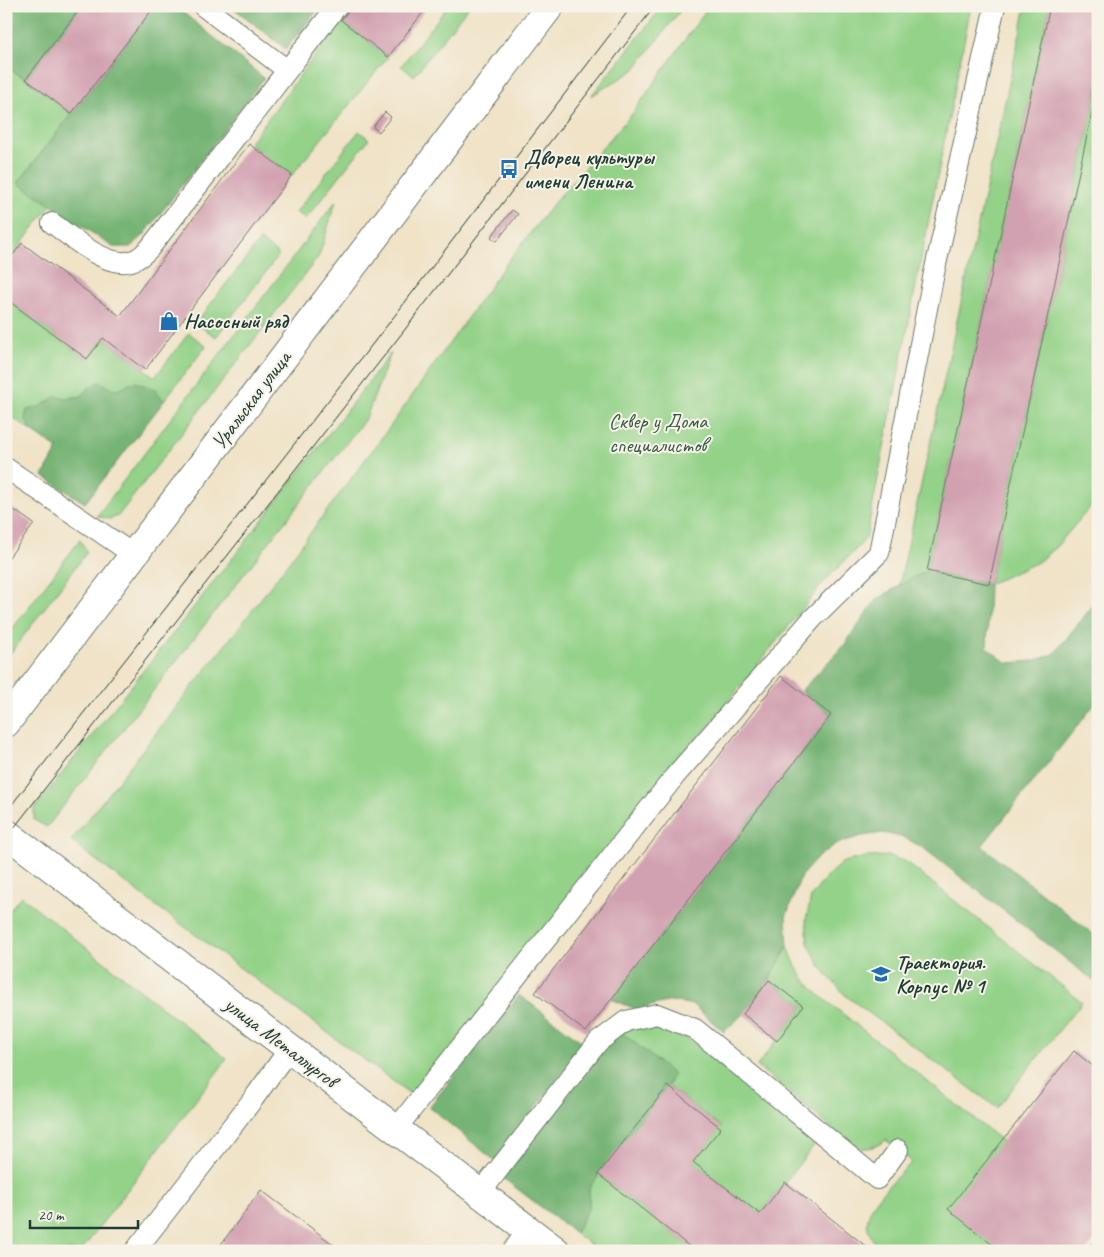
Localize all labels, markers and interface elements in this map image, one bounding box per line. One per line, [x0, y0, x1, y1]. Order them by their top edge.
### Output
place label: Дворец культуры имени Ленина [524, 144, 656, 194]
bus stop icon: Дворец культуры имени Ленина [498, 158, 520, 180]
place label: Насосный ряд [184, 308, 290, 334]
shop icon: Насосный ряд [158, 310, 180, 332]
street label: Уральская улица [205, 344, 298, 454]
park label: Сквер у Дома специалистов [609, 408, 711, 458]
place label: Траектория. Корпус № 1 [896, 949, 987, 1000]
school or university icon: Траектория. Корпус № 1 [870, 963, 892, 985]
street label: улица Металлургов [218, 990, 346, 1095]
scale bar [30, 1197, 138, 1229]
text: 20 m [38, 1206, 65, 1225]

